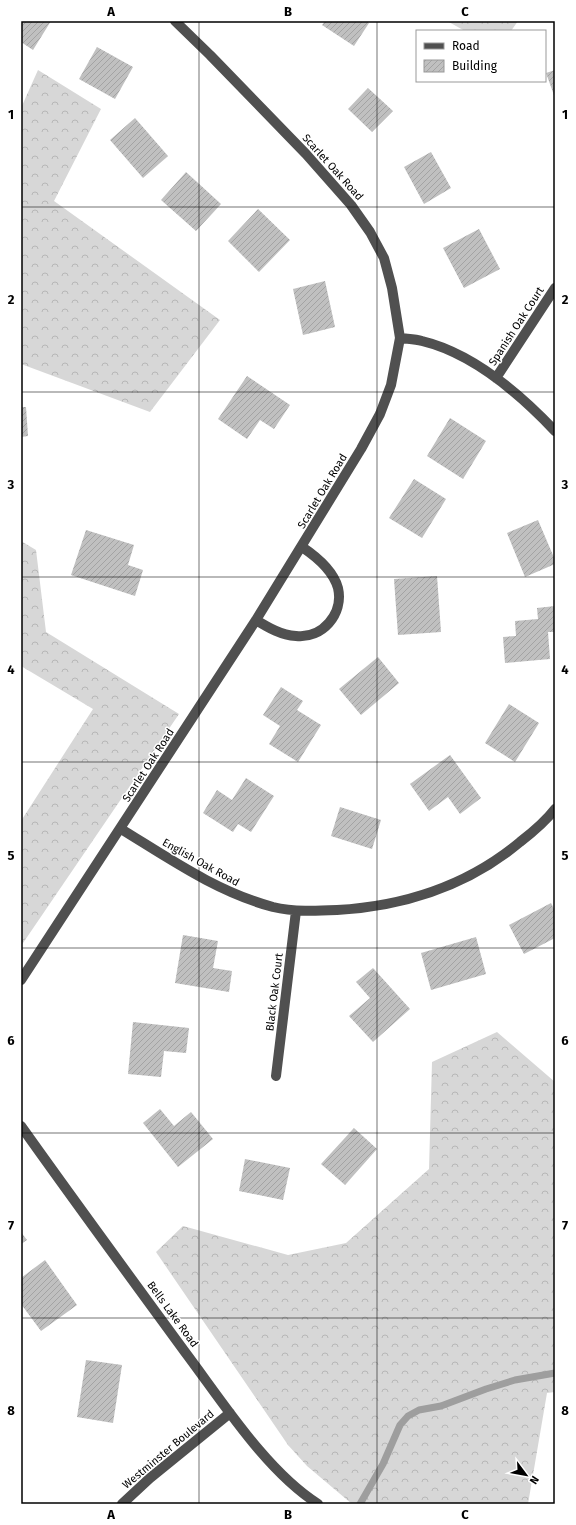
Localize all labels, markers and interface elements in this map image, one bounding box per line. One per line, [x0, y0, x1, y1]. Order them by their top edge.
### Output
text: A [106, 4, 115, 19]
text: B [284, 4, 292, 19]
text: C [461, 4, 469, 19]
legend [416, 30, 546, 82]
text: Road [452, 39, 480, 53]
text: Building [452, 59, 498, 73]
text: 1 [8, 107, 14, 122]
text: 1 [562, 107, 568, 122]
street label: Scarlet Oak Road [299, 131, 366, 203]
street label: Spanish Oak Court [486, 284, 547, 368]
text: 2 [8, 292, 15, 307]
text: 2 [562, 292, 569, 307]
street label: Scarlet Oak Road [295, 452, 350, 531]
text: 3 [7, 477, 15, 492]
text: 3 [561, 477, 569, 492]
text: 4 [7, 662, 15, 677]
text: 4 [561, 662, 569, 677]
street label: Scarlet Oak Road [120, 726, 177, 804]
street label: English Oak Road [160, 836, 242, 889]
text: 5 [8, 848, 15, 863]
text: 5 [562, 848, 569, 863]
street label: Black Oak Court [263, 952, 286, 1032]
text: 6 [7, 1033, 15, 1048]
text: 6 [561, 1033, 569, 1048]
text: 7 [8, 1218, 14, 1233]
text: 7 [562, 1218, 568, 1233]
street label: Bells Lake Road [144, 1279, 201, 1350]
text: 8 [7, 1403, 15, 1418]
text: 8 [561, 1403, 569, 1418]
street label: Westminster Boulevard [120, 1407, 217, 1491]
north arrow [506, 1455, 546, 1495]
text: N [527, 1473, 542, 1487]
text: A [106, 1507, 115, 1522]
text: B [284, 1507, 292, 1522]
text: C [461, 1507, 469, 1522]

